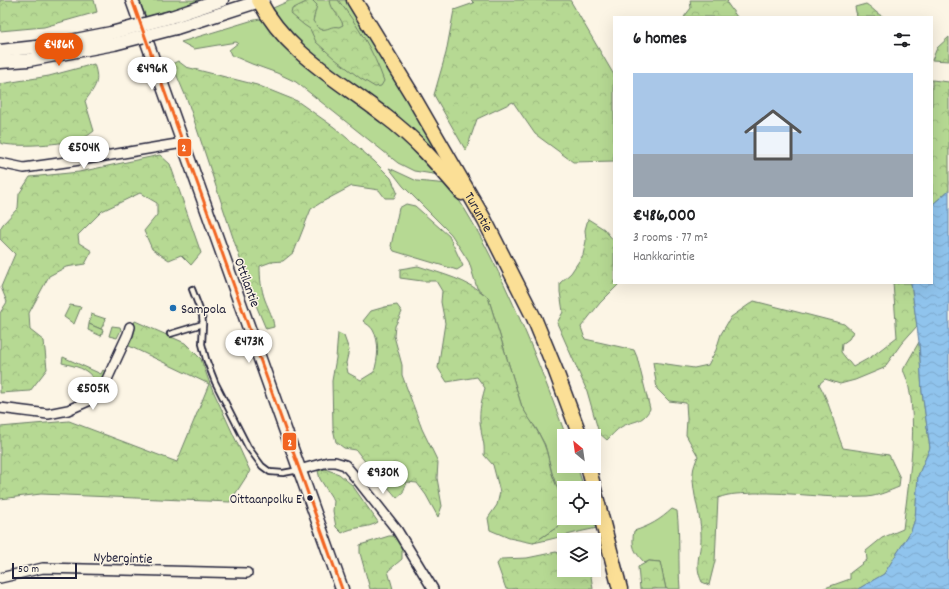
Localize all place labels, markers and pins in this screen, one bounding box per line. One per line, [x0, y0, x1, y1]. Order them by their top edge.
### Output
pin: €486K [31, 33, 87, 67]
pin: €496K [124, 57, 180, 91]
pin: €504K [56, 136, 112, 170]
place label: Sampola [181, 300, 226, 320]
marker: Sampola [168, 303, 178, 313]
pin: €473K [221, 330, 277, 364]
pin: €505K [65, 377, 121, 411]
pin: €930K [355, 461, 411, 495]
place label: Oittaanpolku E [230, 491, 302, 510]
marker: Oittaanpolku E [305, 493, 315, 503]

